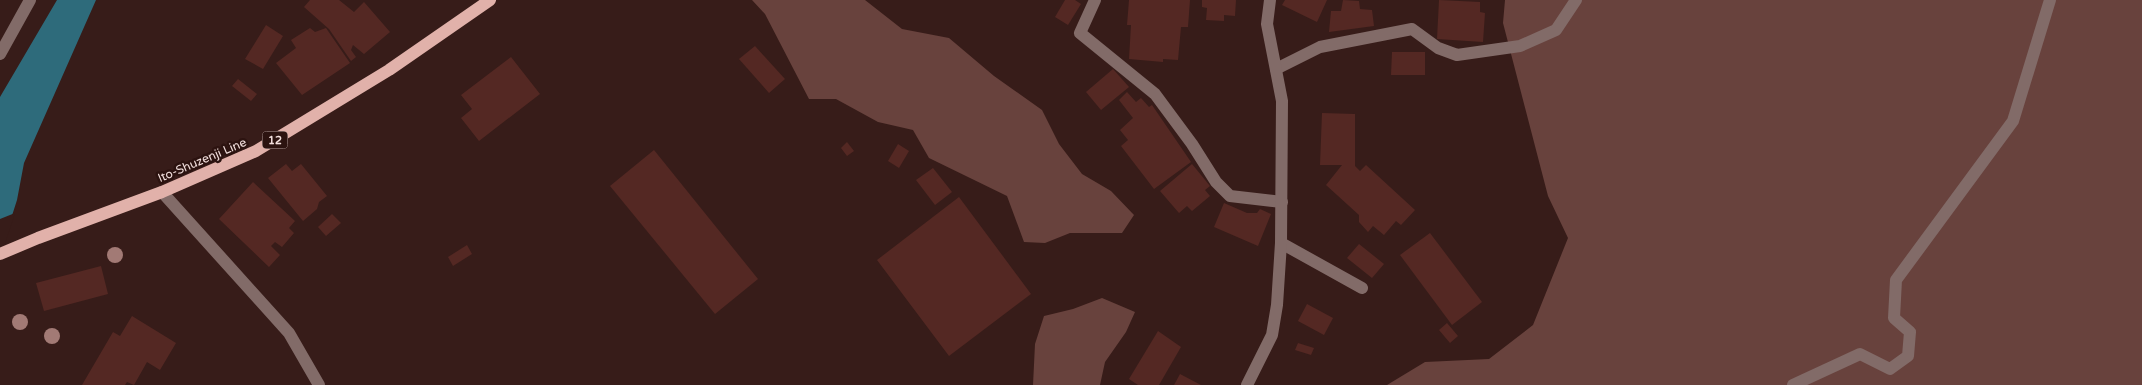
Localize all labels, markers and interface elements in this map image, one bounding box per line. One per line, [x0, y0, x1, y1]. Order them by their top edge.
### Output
road number: 12 [262, 132, 288, 148]
street label: Ito-Shuzenji Line [156, 135, 249, 185]

